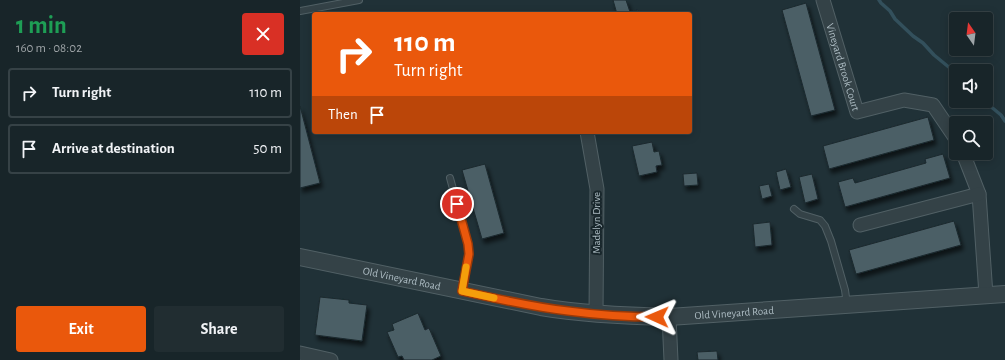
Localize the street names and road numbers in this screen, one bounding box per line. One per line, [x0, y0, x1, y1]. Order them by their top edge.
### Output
street label: Vineyard Brook Court [824, 22, 861, 113]
street label: Madelyn Drive [591, 192, 602, 254]
street label: Old Vineyard Road [362, 265, 442, 292]
street label: Old Vineyard Road [694, 305, 775, 321]

